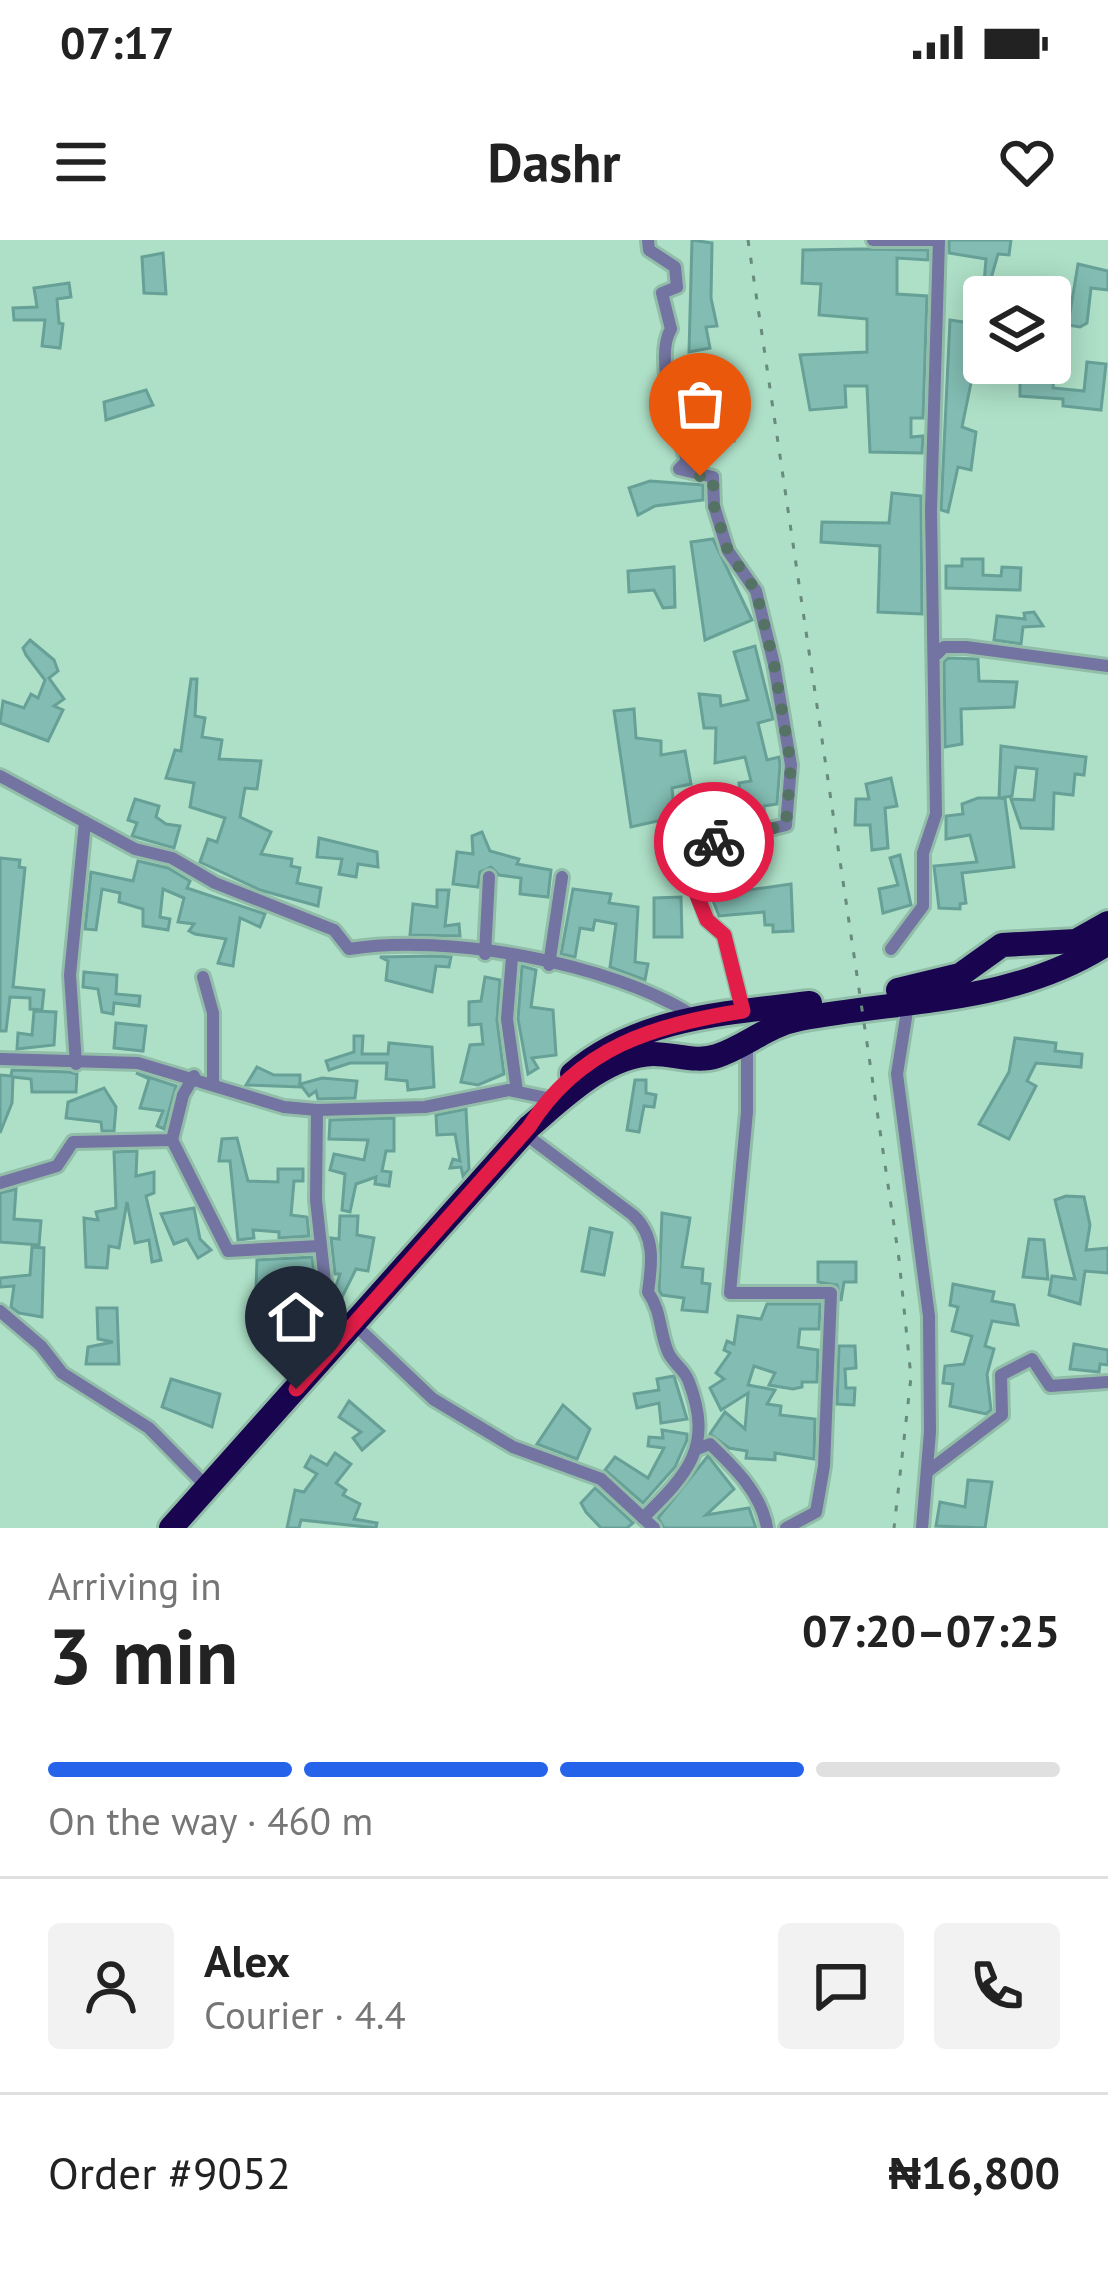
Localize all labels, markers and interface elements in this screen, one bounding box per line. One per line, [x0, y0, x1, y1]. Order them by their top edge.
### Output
text: 07:17 [60, 13, 174, 71]
text: Dashr [488, 127, 620, 197]
icon: menu [48, 129, 114, 195]
icon: heart [994, 129, 1060, 195]
map controls [963, 276, 1071, 384]
button: layers [963, 276, 1071, 384]
pin [649, 353, 751, 476]
icon: bag [667, 371, 733, 437]
courier [654, 782, 774, 902]
icon: bike [681, 809, 747, 875]
pin [245, 1266, 347, 1389]
icon: home [263, 1284, 329, 1350]
text: Arriving in [48, 1560, 222, 1611]
text: 07:20–07:25 [802, 1601, 1060, 1659]
text: 3 min [48, 1605, 238, 1706]
text: On the way · 460 m [48, 1795, 373, 1846]
button: person [48, 1923, 174, 2049]
button: chat [778, 1923, 904, 2049]
button: phone [934, 1923, 1060, 2049]
text: Alex [204, 1931, 290, 1989]
text: Courier · 4.4 [204, 1989, 406, 2040]
text: Order #9052 [48, 2143, 291, 2201]
text: ₦16,800 [889, 2143, 1060, 2201]

